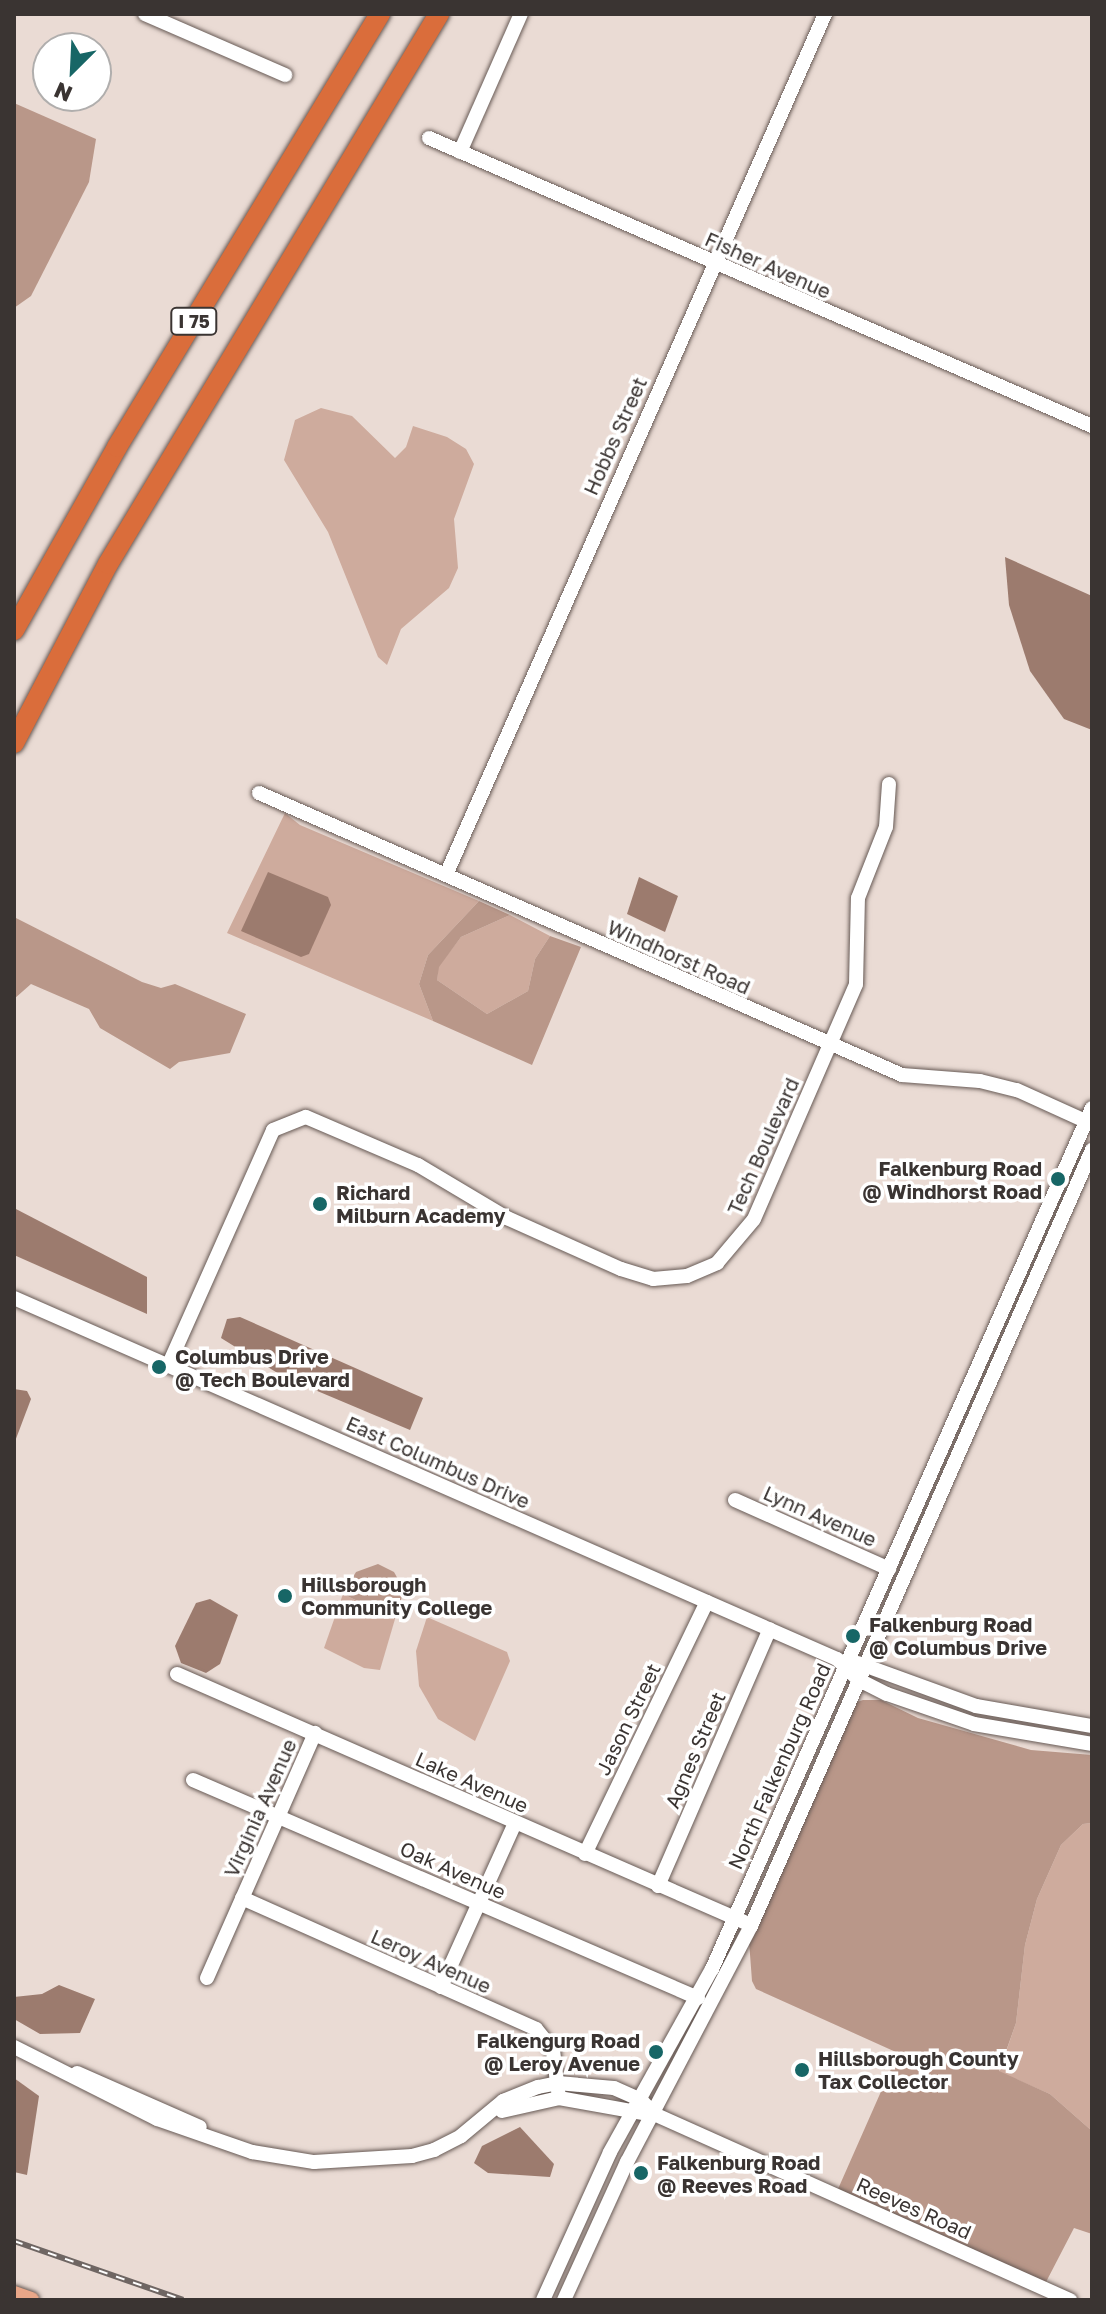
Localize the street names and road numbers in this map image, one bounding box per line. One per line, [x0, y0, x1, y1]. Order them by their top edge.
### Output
street label: Fisher Avenue [701, 227, 835, 303]
road number: I 75 [170, 307, 218, 335]
street label: Hobbs Street [578, 373, 652, 499]
street label: Windhorst Road [604, 915, 754, 999]
street label: Tech Boulevard [722, 1074, 804, 1218]
street label: East Columbus Drive [343, 1411, 533, 1513]
street label: Lynn Avenue [760, 1480, 880, 1552]
street label: Jason Street [591, 1659, 665, 1779]
street label: North Falkenburg Road [723, 1659, 835, 1873]
street label: Agnes Street [660, 1688, 730, 1812]
street label: Virginia Avenue [219, 1735, 301, 1881]
street label: Lake Avenue [412, 1746, 532, 1818]
street label: Oak Avenue [397, 1836, 509, 1904]
street label: Leroy Avenue [367, 1924, 495, 1998]
street label: Reeves Road [853, 2172, 975, 2244]

